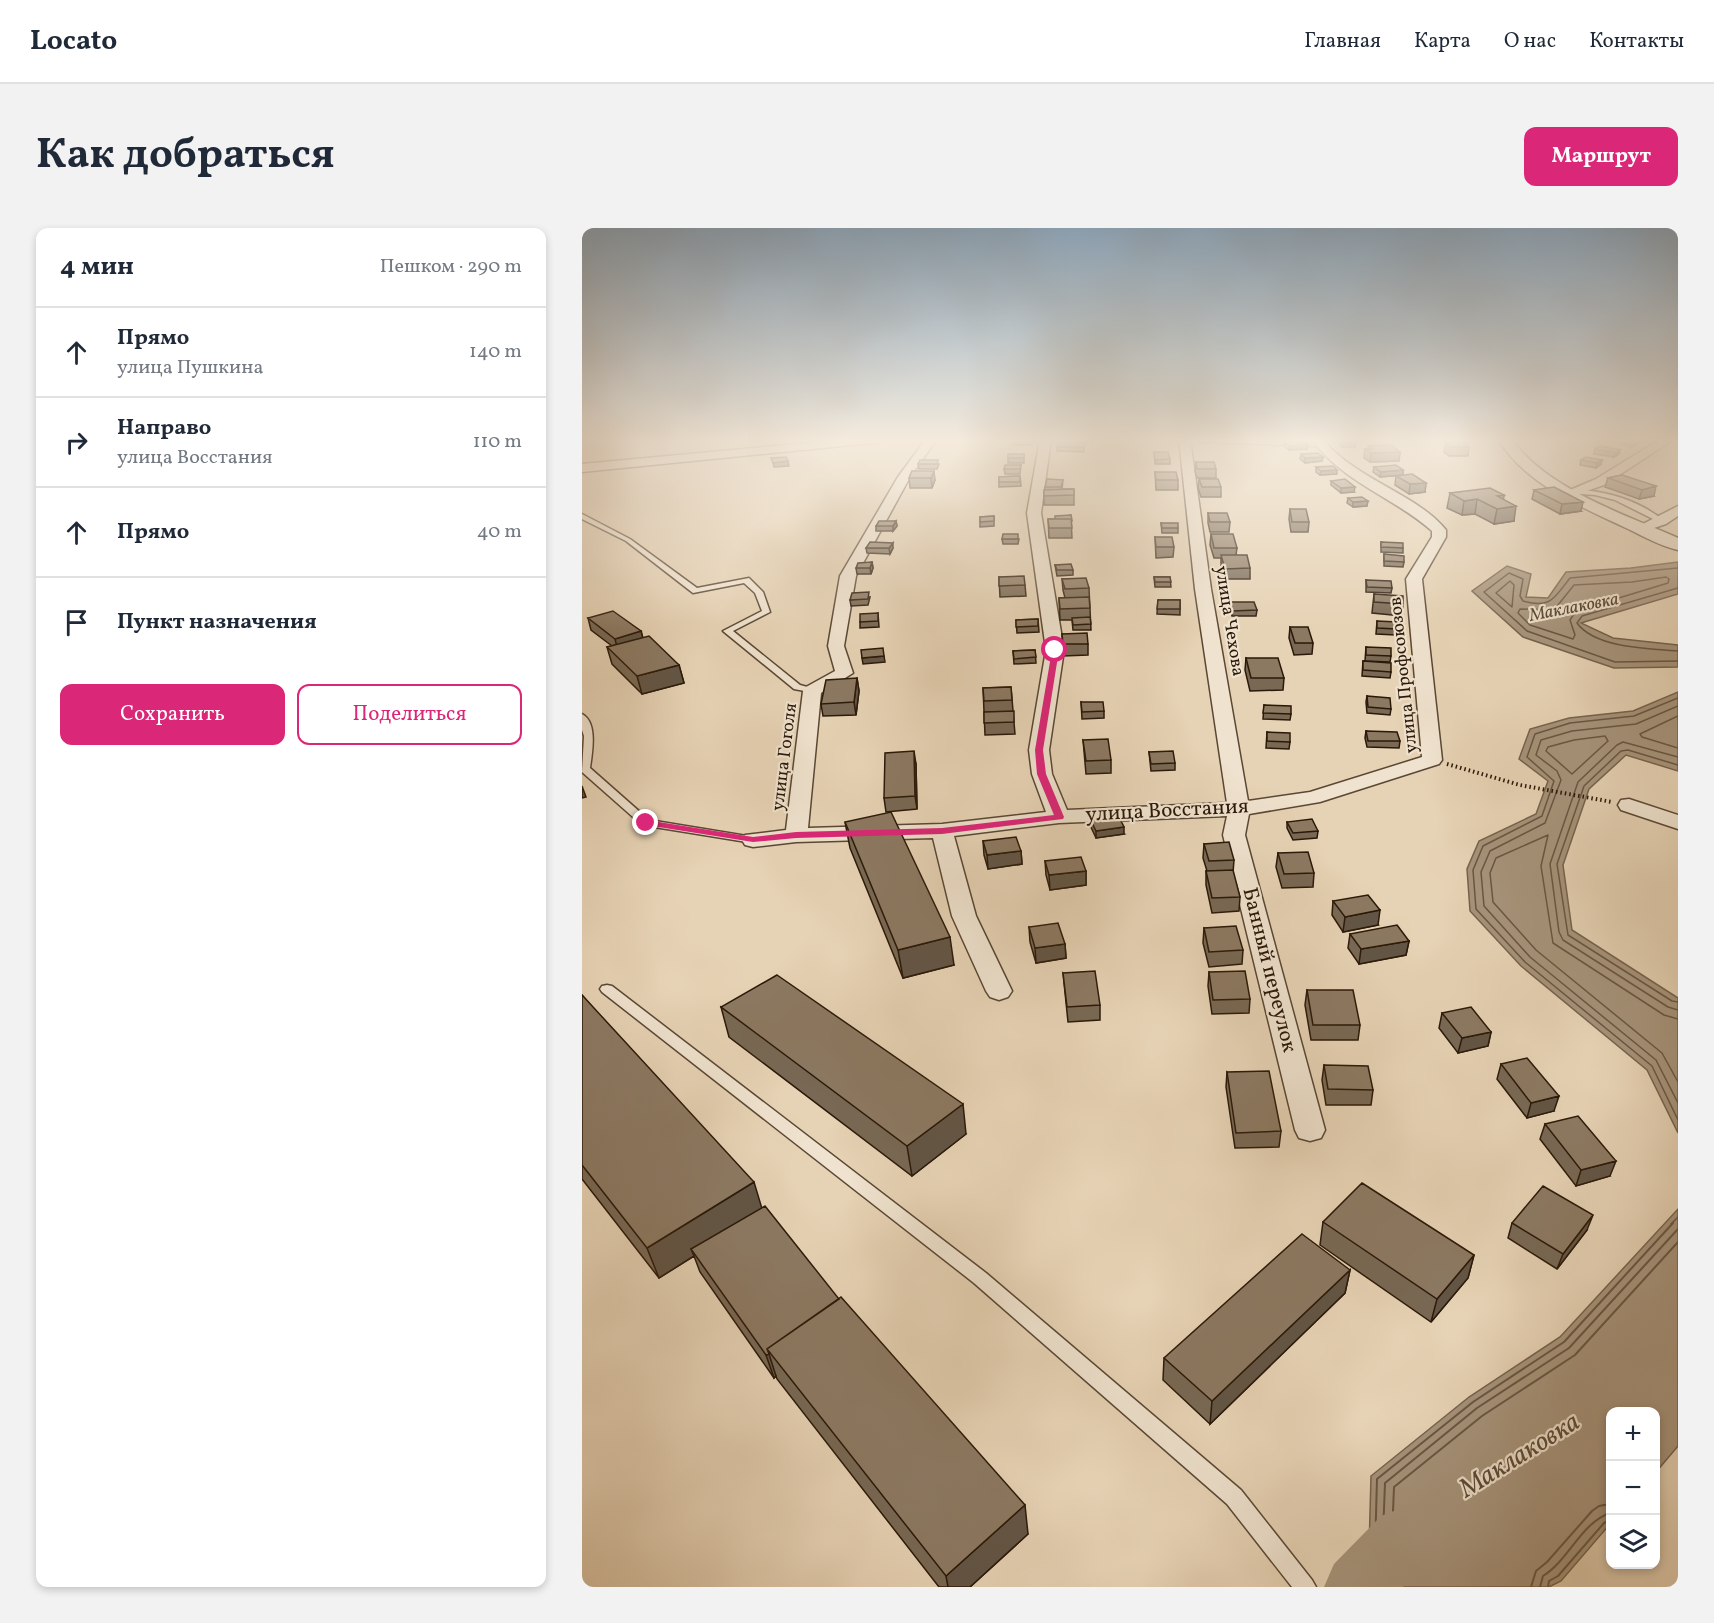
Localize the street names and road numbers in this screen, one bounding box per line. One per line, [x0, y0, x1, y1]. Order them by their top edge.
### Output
street label: улица Чехова [1208, 564, 1250, 678]
street label: улица Профсоюзов [1383, 595, 1425, 755]
street label: улица Гоголя [766, 702, 804, 812]
street label: улица Восстания [1085, 792, 1249, 830]
street label: Банный переулок [1234, 884, 1304, 1056]

